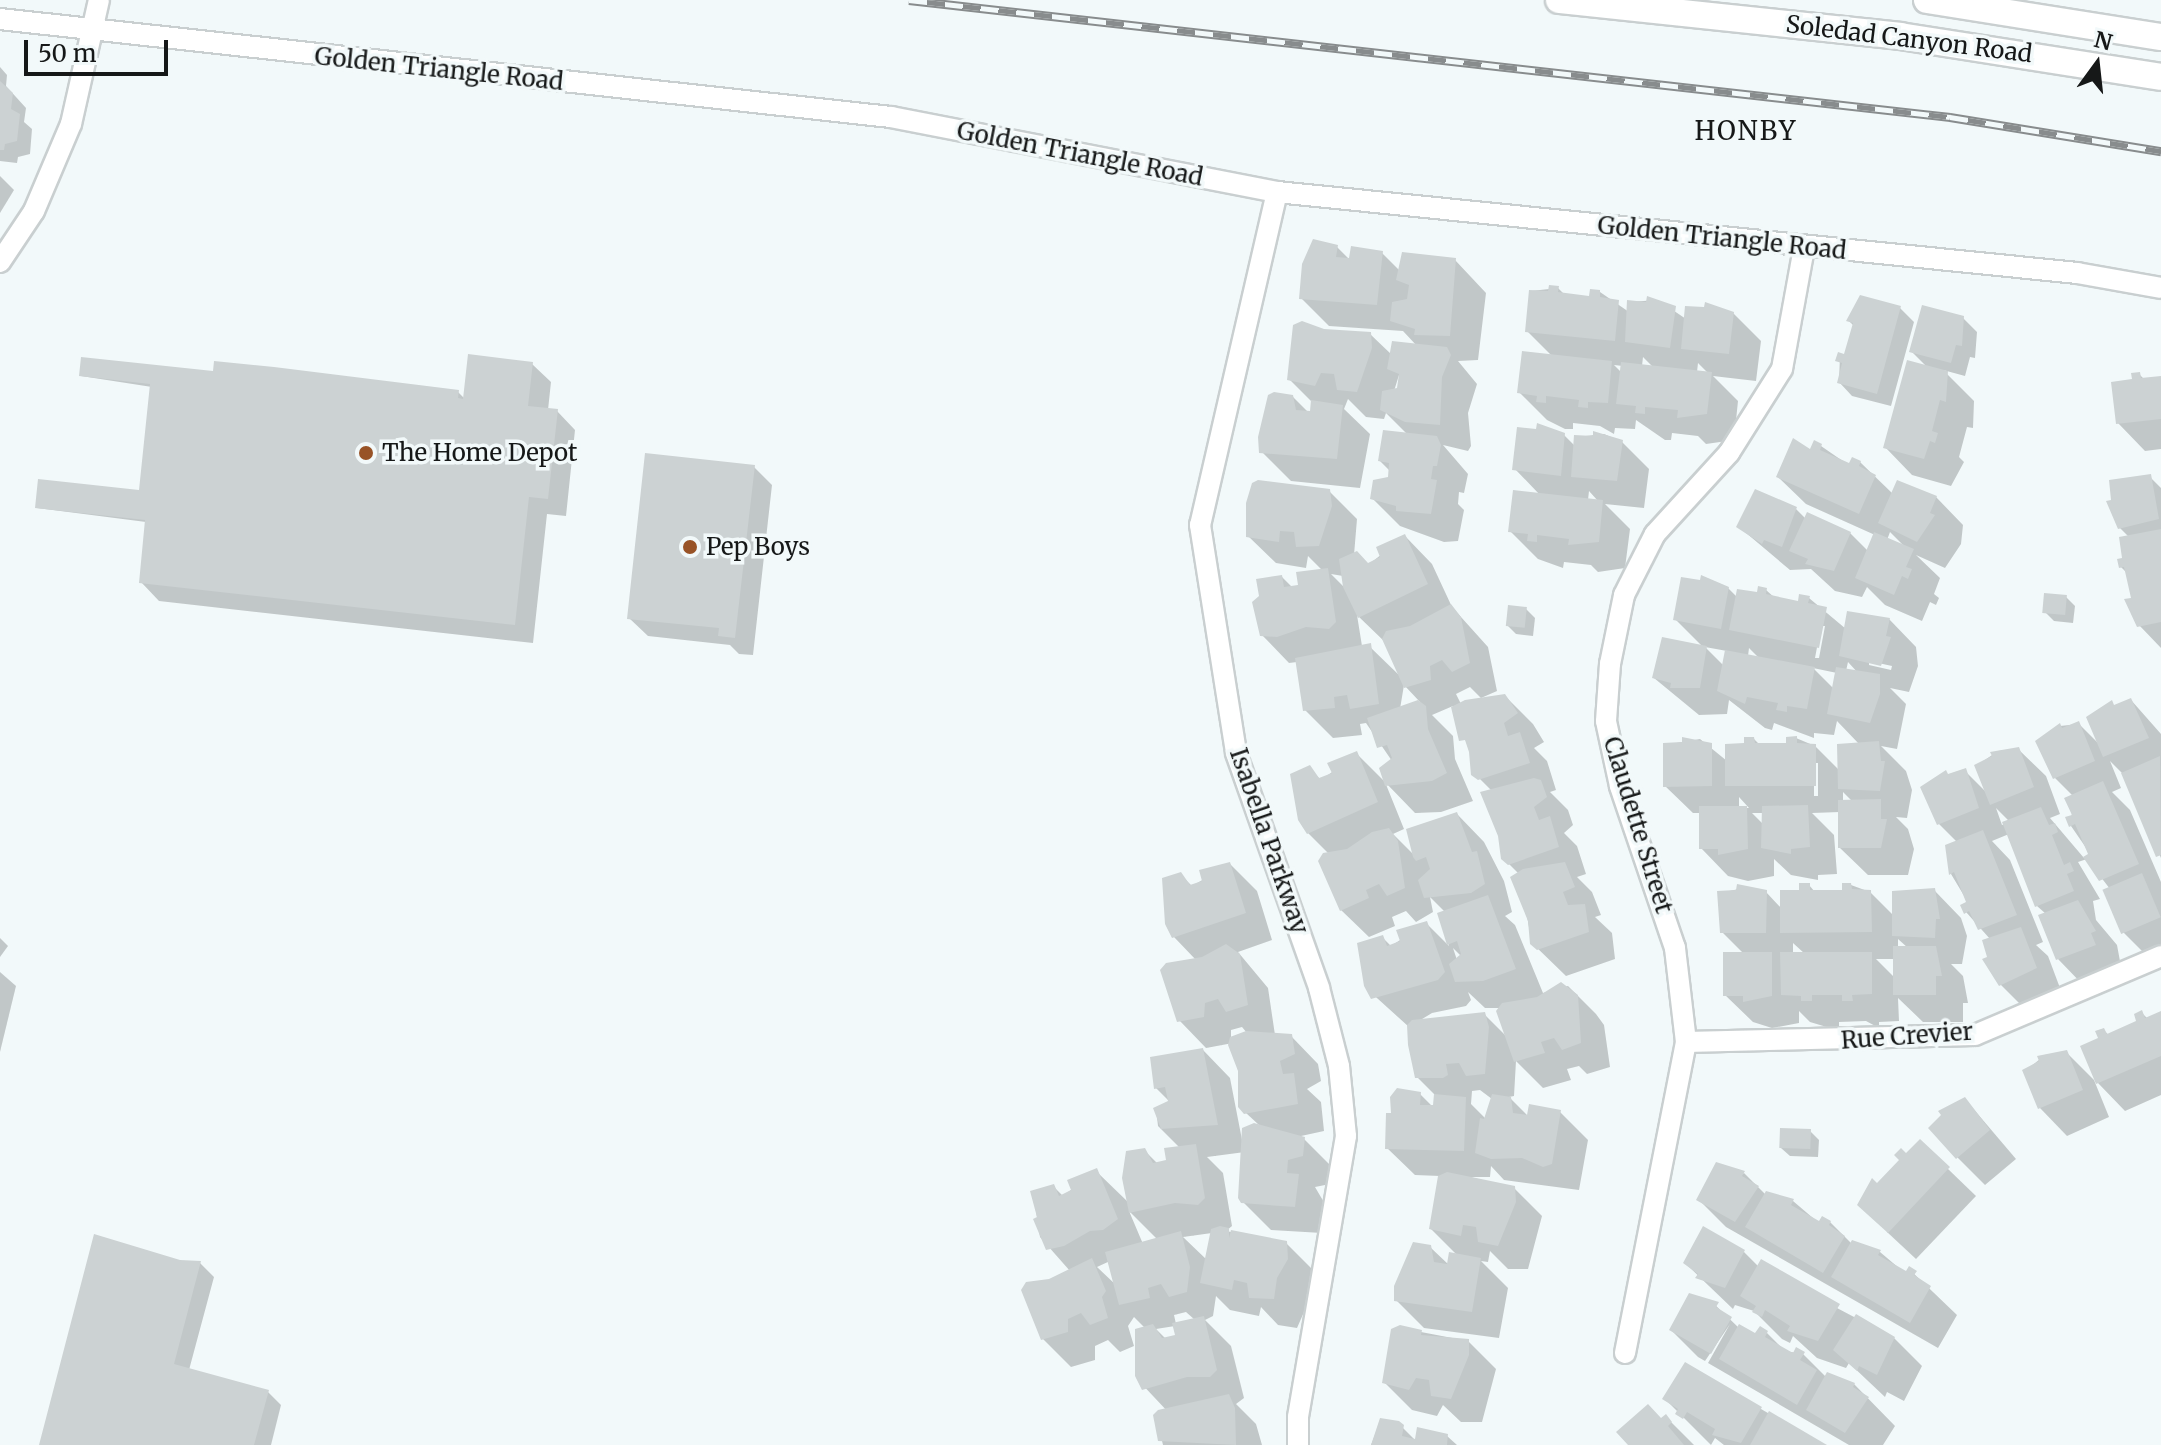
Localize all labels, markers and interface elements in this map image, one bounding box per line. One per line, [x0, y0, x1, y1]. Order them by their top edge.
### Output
street label: Soledad Canyon Road [1784, 10, 2034, 68]
scale bar [28, 24, 172, 74]
north arrow [2057, 24, 2137, 104]
text: N [2091, 25, 2115, 57]
text: 50 m [38, 38, 97, 69]
street label: Golden Triangle Road [313, 42, 565, 96]
district label: HONBY [1695, 115, 1797, 147]
street label: Golden Triangle Road [955, 116, 1205, 192]
street label: Golden Triangle Road [1596, 211, 1848, 265]
place label: The Home Depot [382, 439, 577, 467]
marker: The Home Depot [357, 444, 375, 462]
place label: Pep Boys [706, 533, 810, 561]
marker: Pep Boys [681, 538, 699, 556]
street label: Claudette Street [1597, 733, 1679, 917]
street label: Isabella Parkway [1224, 744, 1314, 938]
street label: Rue Crevier [1840, 1017, 1974, 1055]

